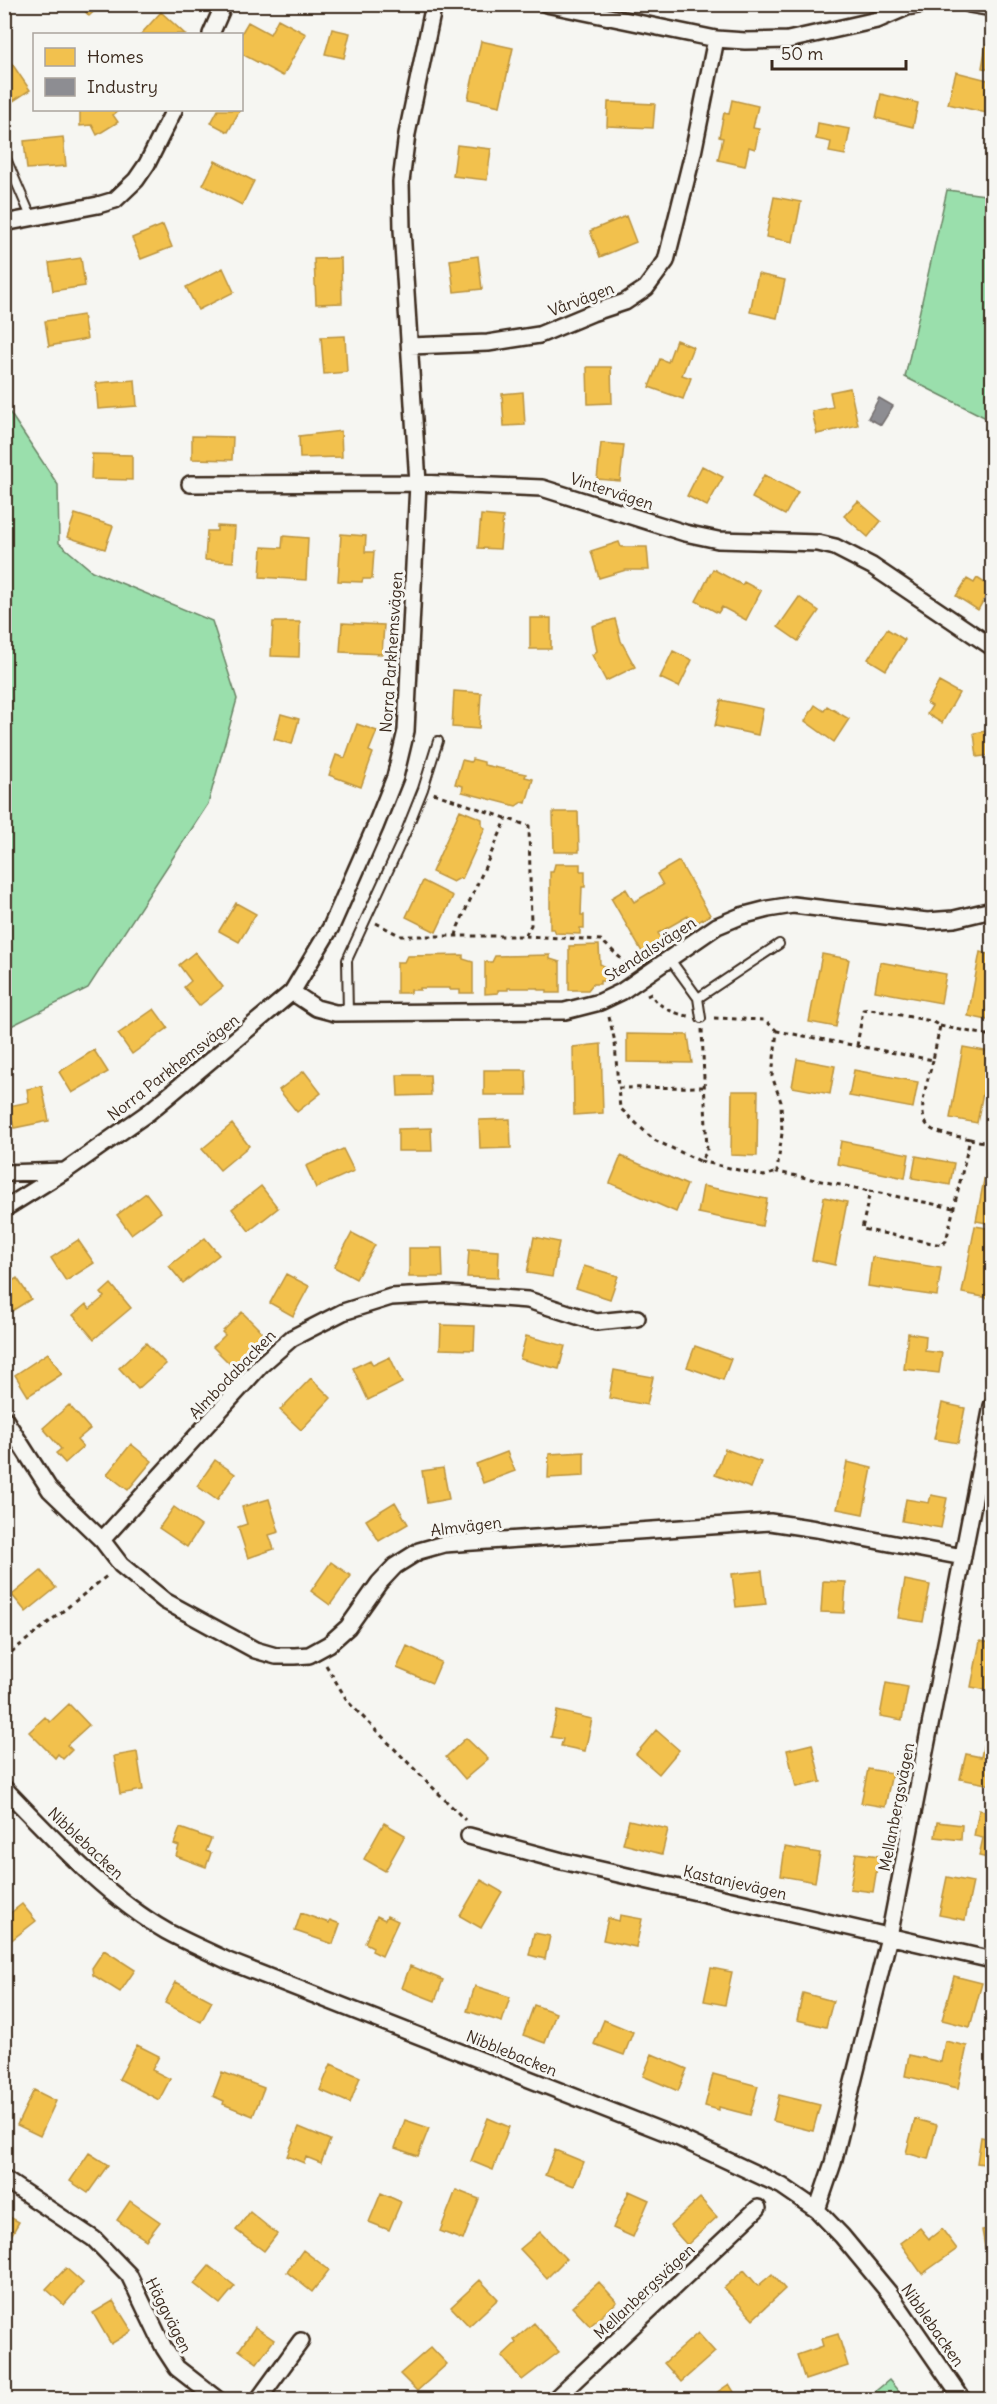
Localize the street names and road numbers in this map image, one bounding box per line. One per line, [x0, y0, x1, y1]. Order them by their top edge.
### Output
street label: Vårvägen [545, 277, 617, 321]
street label: Vintervägen [568, 468, 656, 514]
street label: Norra Parkhemsvägen [375, 571, 407, 733]
street label: Stendalsvägen [601, 912, 699, 986]
street label: Norra Parkhemsvägen [103, 1009, 243, 1125]
street label: Almbodabacken [184, 1325, 280, 1423]
street label: Almvägen [429, 1512, 503, 1540]
street label: Mellanbergsvägen [874, 1741, 918, 1873]
street label: Nibblebacken [44, 1803, 128, 1883]
street label: Kastanjevägen [681, 1860, 789, 1904]
street label: Nibblebacken [464, 2026, 560, 2080]
street label: Mellanbergsvägen [589, 2239, 699, 2343]
street label: Häggvägen [141, 2274, 197, 2356]
street label: Nibblebacken [897, 2280, 969, 2370]

